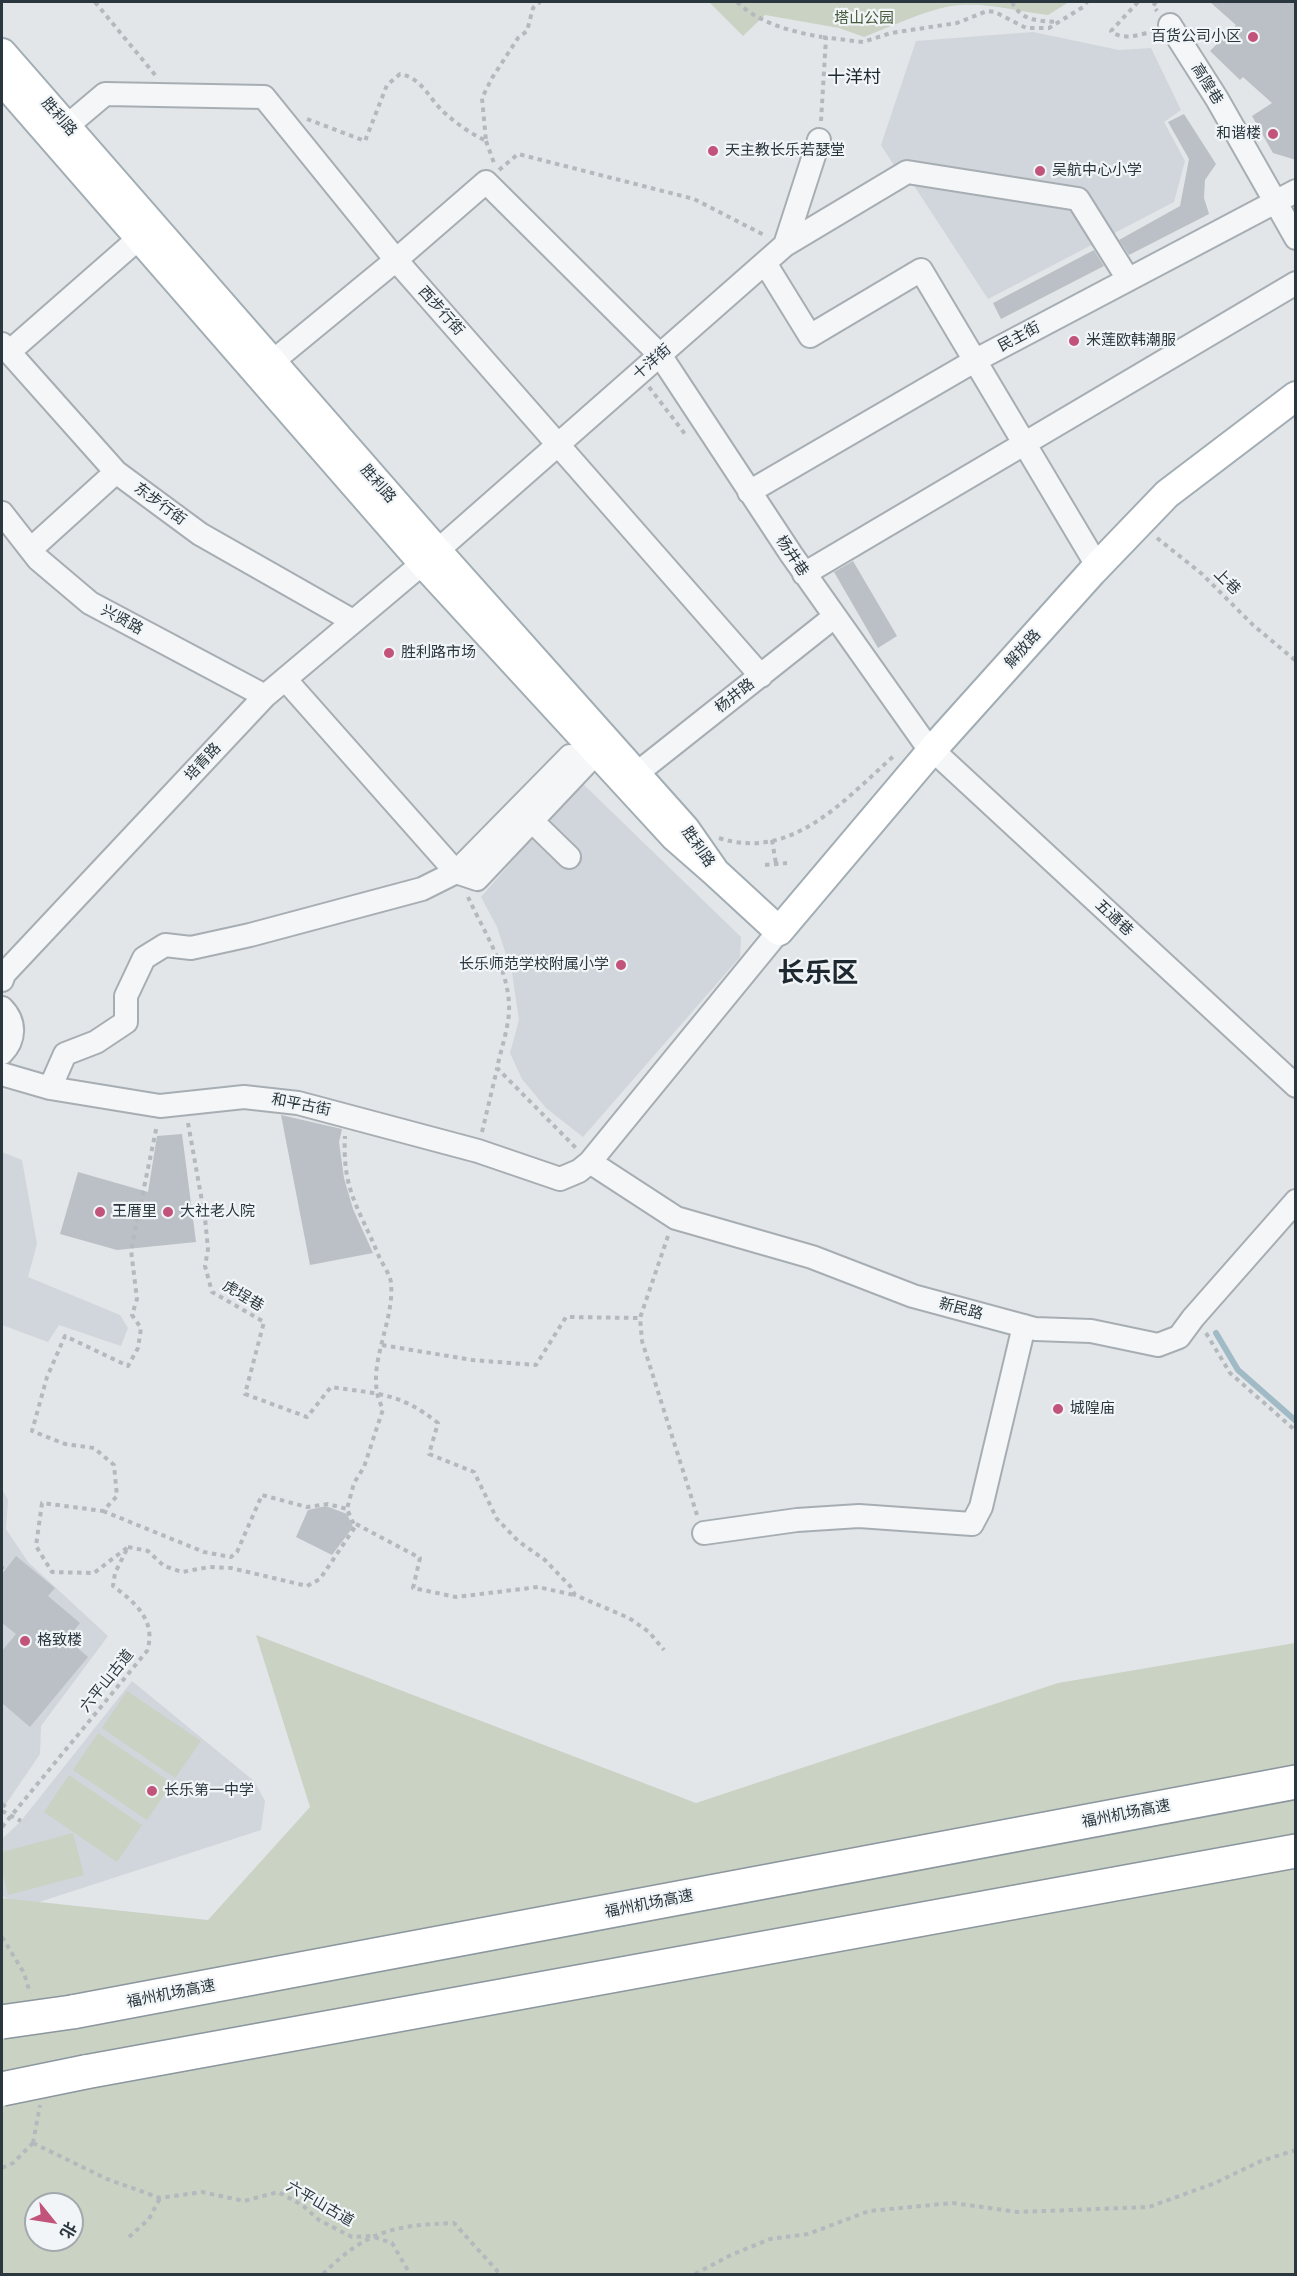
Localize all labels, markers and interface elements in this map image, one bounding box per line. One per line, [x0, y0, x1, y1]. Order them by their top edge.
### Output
park label: 塔山公园 [834, 10, 894, 28]
place label: 百货公司小区 [1151, 28, 1241, 46]
marker: 百货公司小区 [1246, 30, 1260, 44]
street label: 高隍巷 [1187, 60, 1227, 108]
district label: 十洋村 [827, 67, 881, 89]
street label: 胜利路 [37, 94, 81, 140]
place label: 和谐楼 [1216, 125, 1261, 143]
marker: 和谐楼 [1266, 127, 1280, 141]
place label: 天主教长乐若瑟堂 [725, 142, 845, 160]
marker: 天主教长乐若瑟堂 [706, 144, 720, 158]
place label: 吴航中心小学 [1052, 162, 1142, 180]
marker: 吴航中心小学 [1033, 164, 1047, 178]
street label: 西步行街 [414, 283, 468, 339]
street label: 民主街 [995, 318, 1043, 356]
place label: 米莲欧韩潮服 [1086, 332, 1176, 350]
marker: 米莲欧韩潮服 [1067, 334, 1081, 348]
street label: 十洋街 [629, 340, 675, 384]
street label: 胜利路 [356, 461, 400, 507]
street label: 东步行街 [130, 479, 190, 529]
street label: 杨井巷 [772, 532, 812, 580]
street label: 上巷 [1210, 565, 1244, 599]
street label: 兴贤路 [98, 601, 146, 639]
street label: 解放路 [1001, 626, 1045, 672]
place label: 胜利路市场 [401, 644, 476, 662]
marker: 胜利路市场 [382, 646, 396, 660]
street label: 杨井路 [712, 675, 758, 717]
street label: 培青路 [181, 739, 225, 785]
street label: 胜利路 [678, 823, 718, 871]
street label: 五通巷 [1091, 896, 1137, 940]
place label: 长乐师范学校附属小学 [459, 956, 609, 974]
marker: 长乐师范学校附属小学 [614, 958, 628, 972]
district label: 长乐区 [778, 958, 858, 990]
street label: 和平古街 [270, 1090, 332, 1120]
place label: 王厝里 [112, 1203, 157, 1221]
place label: 大社老人院 [180, 1203, 255, 1221]
marker: 王厝里 [93, 1205, 107, 1219]
marker: 大社老人院 [161, 1205, 175, 1219]
street label: 虎埕巷 [219, 1277, 267, 1315]
street label: 新民路 [937, 1294, 985, 1324]
place label: 城隍庙 [1070, 1400, 1115, 1418]
marker: 城隍庙 [1051, 1402, 1065, 1416]
place label: 格致楼 [37, 1632, 82, 1650]
marker: 格致楼 [18, 1634, 32, 1648]
street label: 六平山古道 [76, 1646, 138, 1716]
place label: 长乐第一中学 [164, 1782, 254, 1800]
marker: 长乐第一中学 [145, 1784, 159, 1798]
street label: 福州机场高速 [1080, 1797, 1172, 1831]
street label: 福州机场高速 [603, 1887, 695, 1921]
street label: 福州机场高速 [125, 1977, 217, 2011]
street label: 六平山古道 [283, 2177, 357, 2231]
north arrow [24, 2192, 84, 2252]
text: 北 [56, 2219, 81, 2242]

